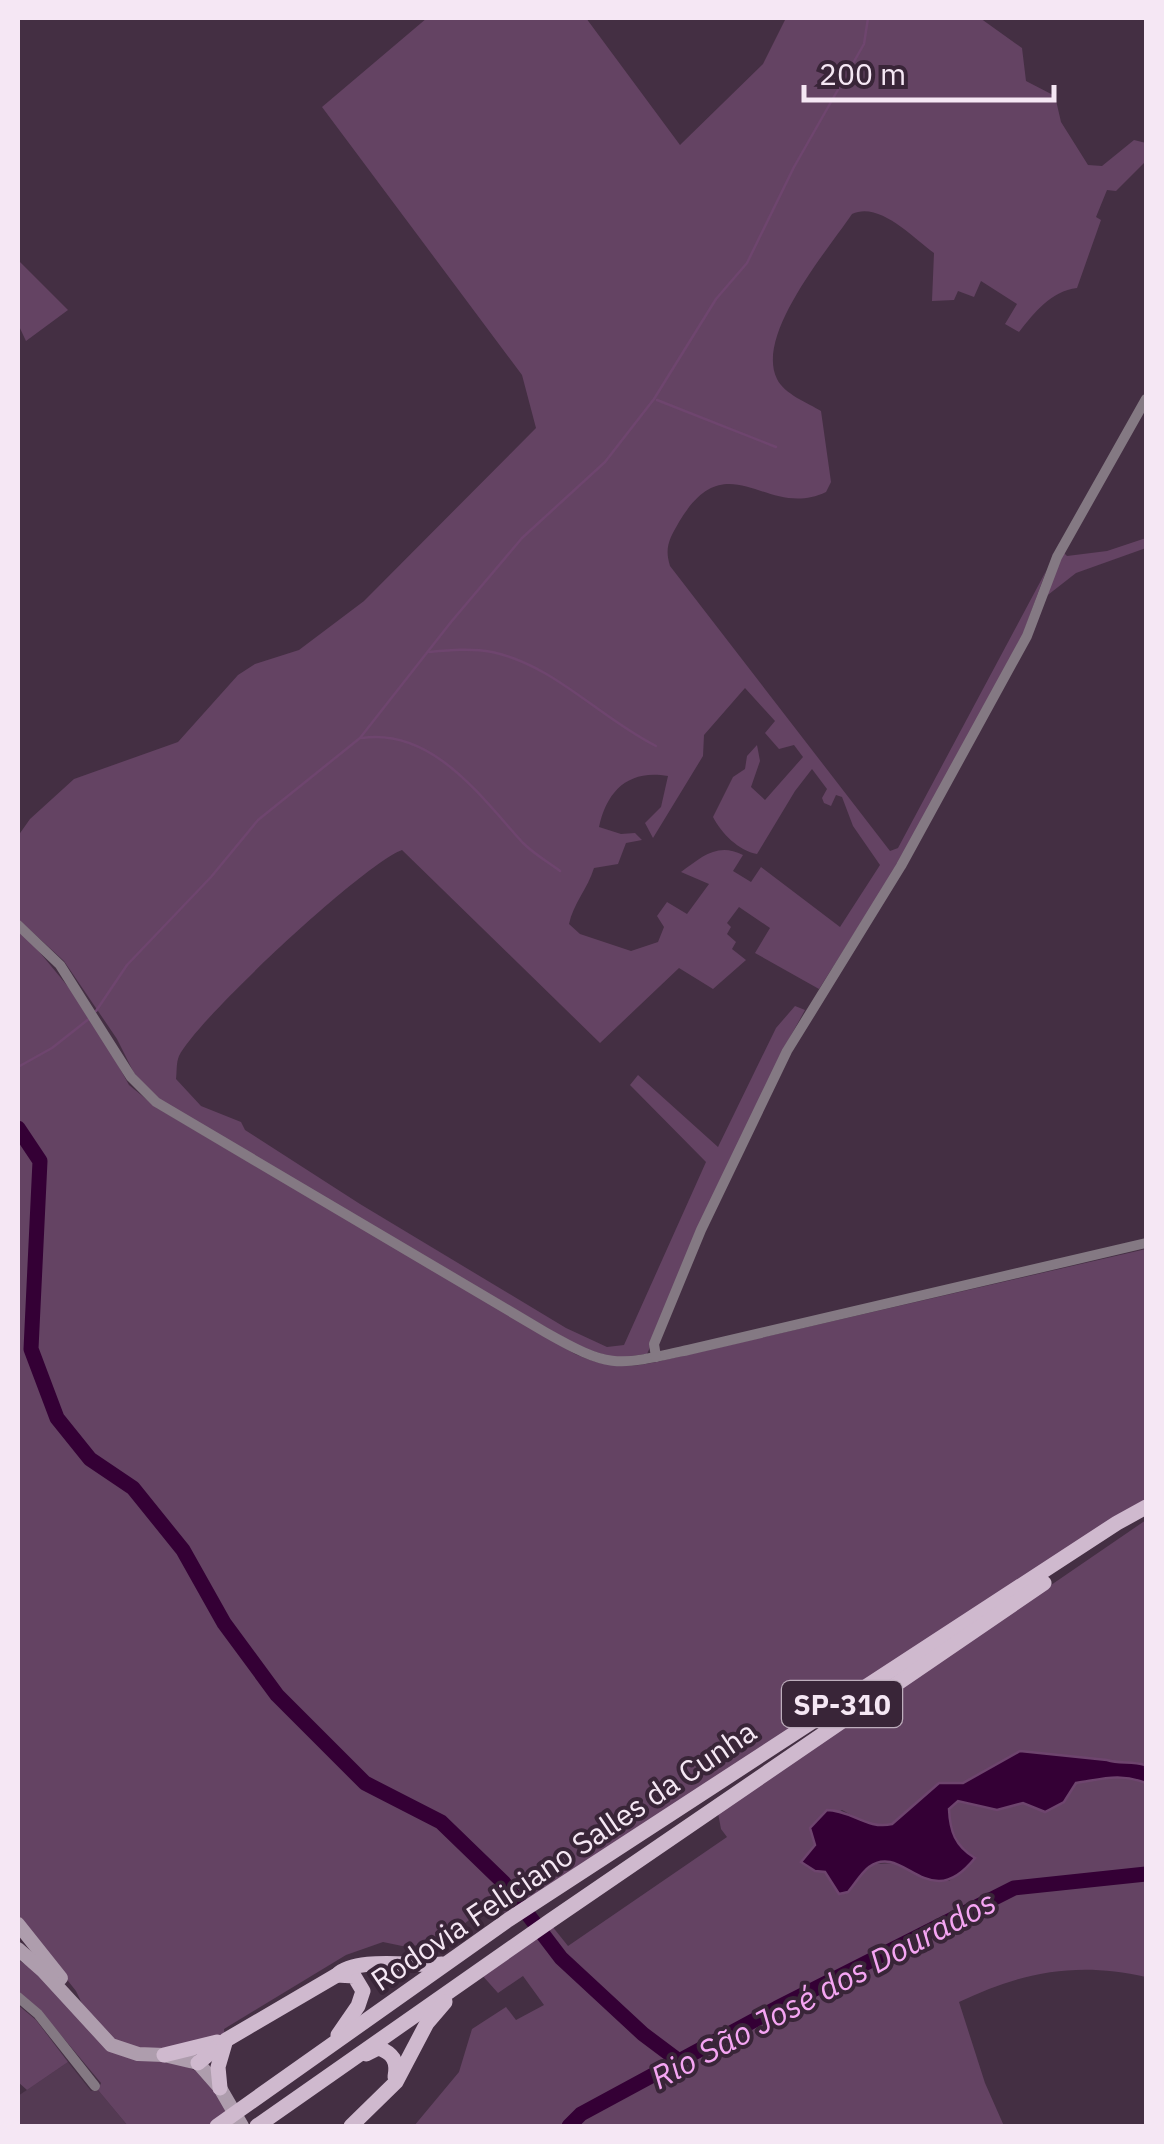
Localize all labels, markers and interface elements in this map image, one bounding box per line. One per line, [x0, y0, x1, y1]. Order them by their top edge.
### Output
scale bar [804, 40, 1054, 102]
text: 200 m [819, 54, 906, 93]
road number: SP-310 [782, 1681, 902, 1727]
street label: Rodovia Feliciano Salles da Cunha [363, 1711, 763, 1999]
water label: Rio São José dos Dourados [643, 1880, 1003, 2098]

